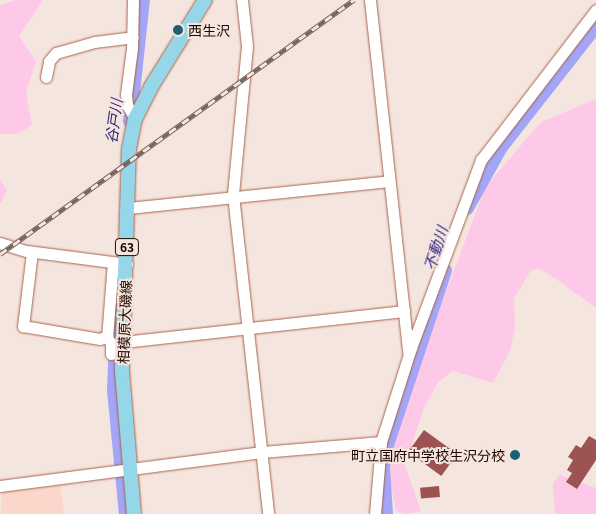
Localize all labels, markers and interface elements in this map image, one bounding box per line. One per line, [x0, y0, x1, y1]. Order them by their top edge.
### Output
place label: 西生沢 [188, 22, 230, 38]
marker: 西生沢 [172, 24, 184, 36]
water label: 谷戸川 [101, 97, 125, 145]
water label: 不動川 [419, 224, 451, 272]
road number: 63 [114, 238, 140, 256]
street label: 相模原大磯線 [114, 280, 134, 364]
place label: 町立国府中学校生沢分校 [351, 447, 505, 463]
marker: 町立国府中学校生沢分校 [509, 449, 521, 461]

